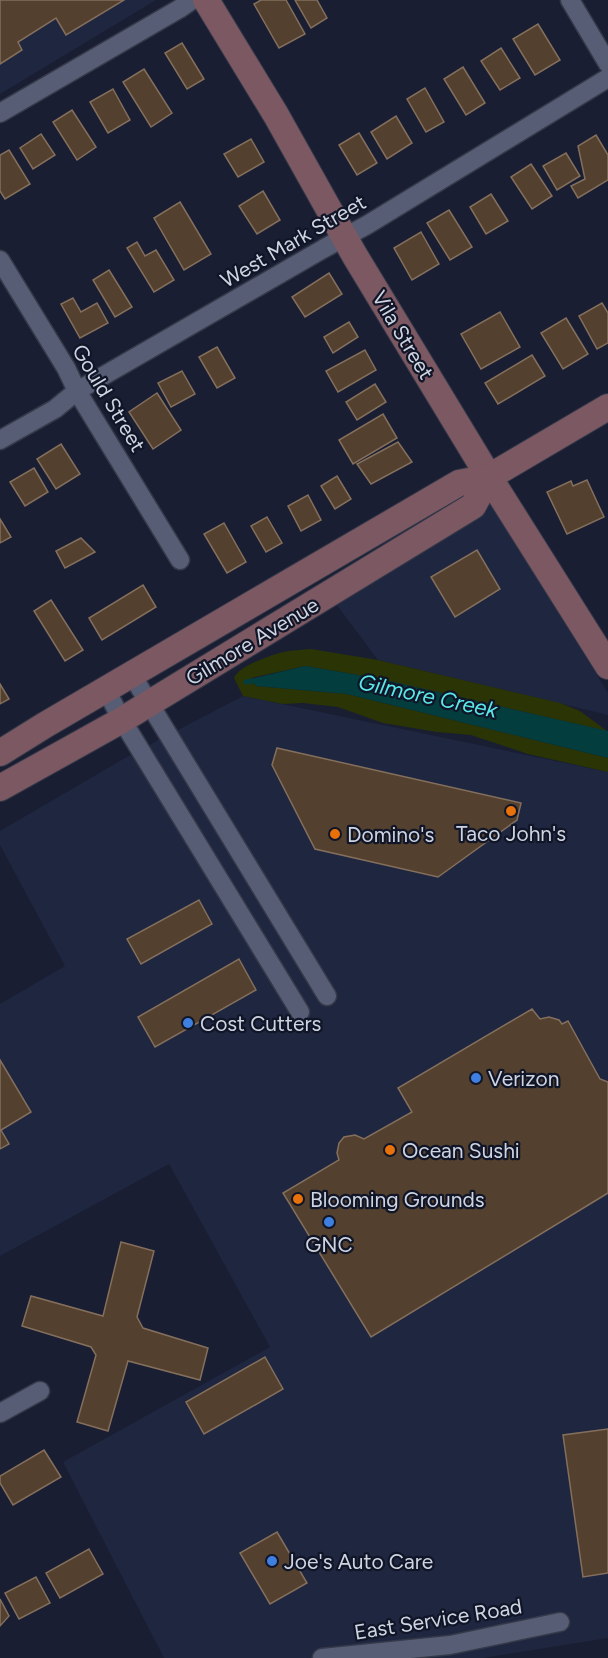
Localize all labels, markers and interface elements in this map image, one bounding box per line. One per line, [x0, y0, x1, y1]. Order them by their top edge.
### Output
street label: West Mark Street [216, 189, 370, 293]
street label: Vila Street [367, 286, 439, 384]
street label: Gould Street [67, 340, 151, 456]
street label: Gilmore Avenue [181, 592, 323, 690]
water label: Gilmore Creek [356, 668, 501, 724]
marker: Taco John's [504, 804, 518, 818]
place label: Taco John's [456, 821, 566, 846]
place label: Domino's [347, 822, 434, 847]
marker: Domino's [328, 827, 342, 841]
place label: Cost Cutters [200, 1011, 321, 1036]
marker: Cost Cutters [181, 1016, 195, 1030]
place label: Verizon [488, 1066, 559, 1091]
marker: Verizon [469, 1071, 483, 1085]
place label: Ocean Sushi [402, 1138, 520, 1163]
marker: Ocean Sushi [383, 1143, 397, 1157]
place label: Blooming Grounds [310, 1187, 485, 1212]
marker: Blooming Grounds [291, 1192, 305, 1206]
marker: GNC [322, 1215, 336, 1229]
place label: GNC [305, 1232, 353, 1257]
place label: Joe's Auto Care [284, 1549, 433, 1574]
marker: Joe's Auto Care [265, 1554, 279, 1568]
street label: East Service Road [352, 1593, 524, 1645]

